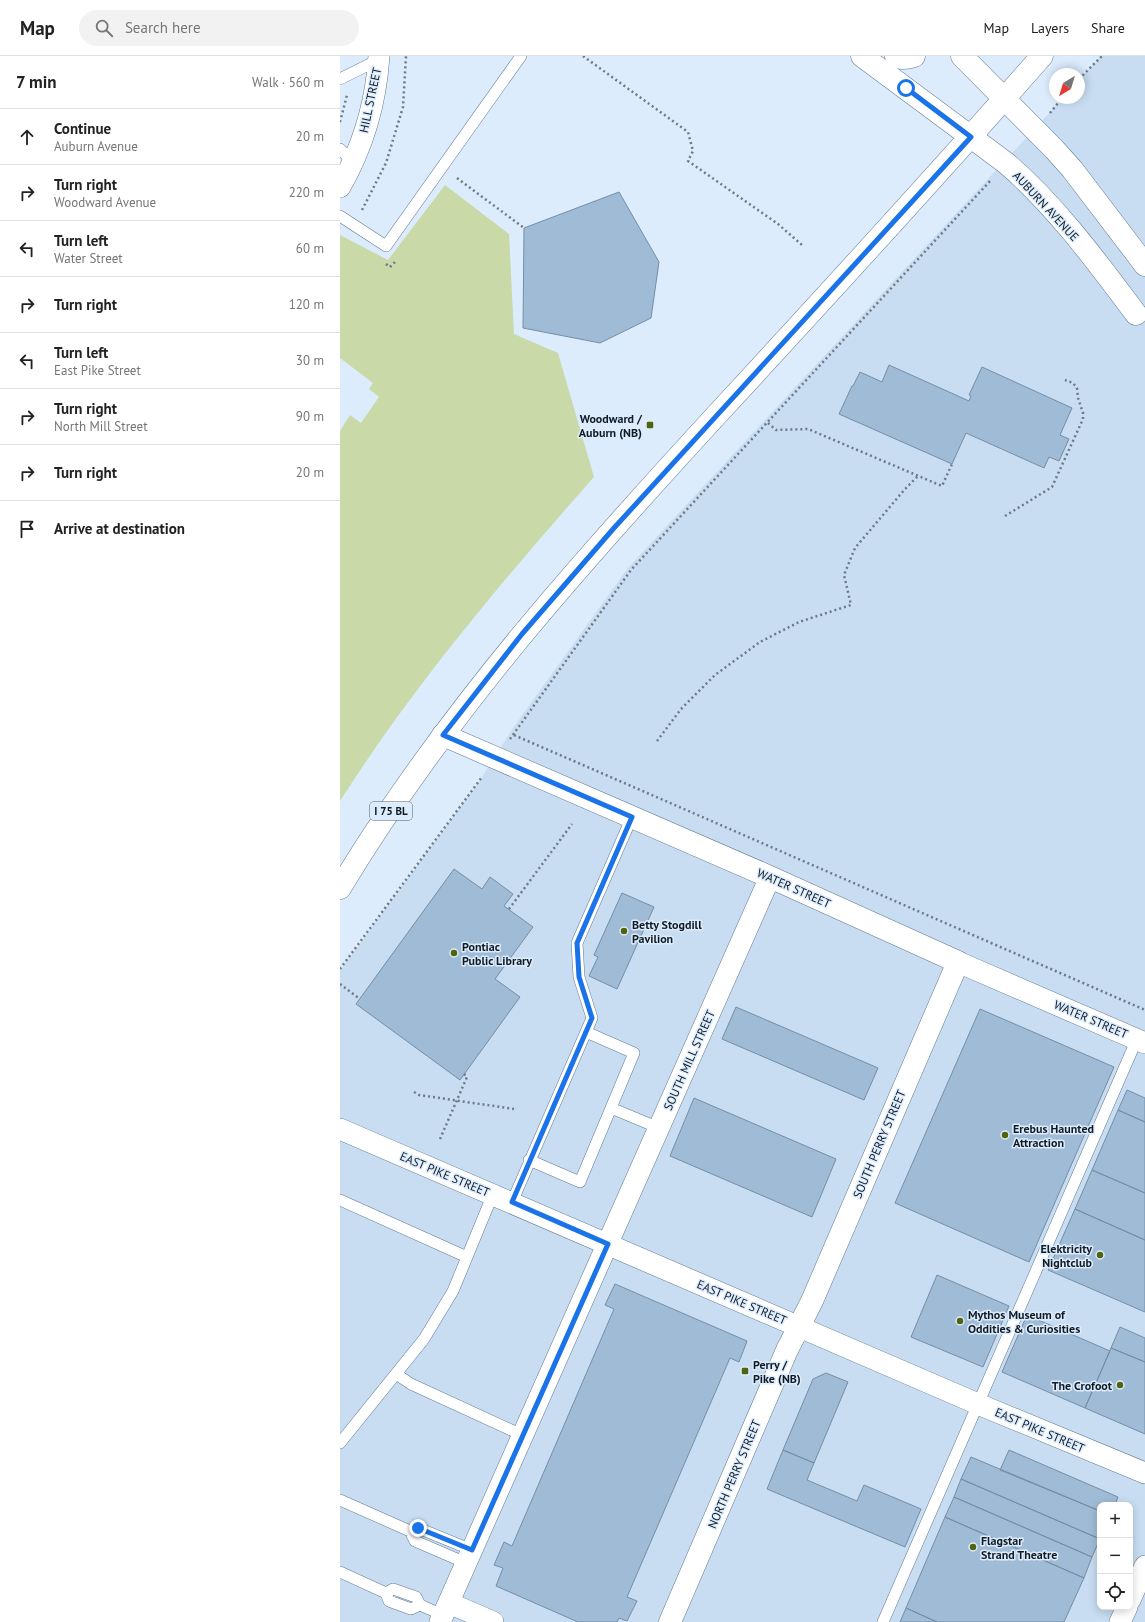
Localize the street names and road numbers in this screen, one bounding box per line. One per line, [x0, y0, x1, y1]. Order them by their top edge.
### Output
street label: HILL STREET [356, 66, 384, 134]
street label: AUBURN AVENUE [1010, 168, 1082, 244]
road number: I 75 BL [370, 802, 412, 820]
street label: WATER STREET [755, 865, 833, 911]
street label: WATER STREET [1052, 997, 1131, 1041]
street label: SOUTH MILL STREET [660, 1007, 718, 1112]
street label: SOUTH PERRY STREET [849, 1087, 909, 1200]
street label: EAST PIKE STREET [398, 1148, 492, 1200]
street label: EAST PIKE STREET [695, 1276, 789, 1328]
street label: EAST PIKE STREET [993, 1404, 1087, 1456]
street label: NORTH PERRY STREET [704, 1417, 764, 1531]

